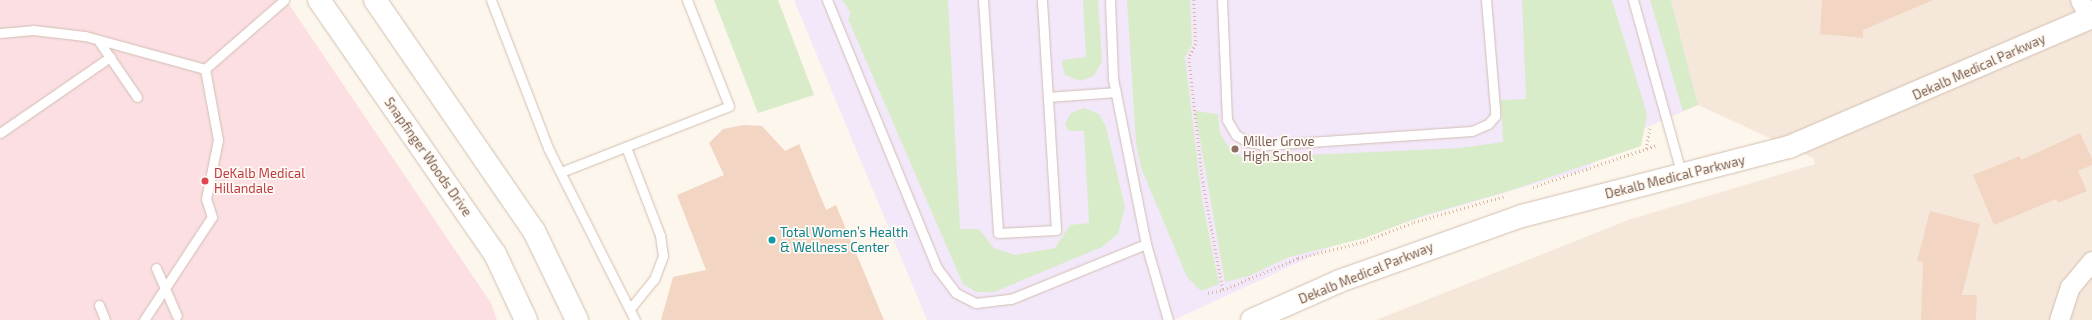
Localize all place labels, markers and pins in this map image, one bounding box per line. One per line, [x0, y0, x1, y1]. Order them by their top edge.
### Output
place label: Miller Grove High School [1243, 134, 1315, 165]
marker: Miller Grove High School [1230, 144, 1240, 154]
place label: DeKalb Medical Hillandale [214, 166, 305, 197]
marker: DeKalb Medical Hillandale [199, 175, 211, 187]
place label: Total Women’s Health & Wellness Center [780, 225, 909, 256]
marker: Total Women’s Health & Wellness Center [767, 235, 777, 245]

